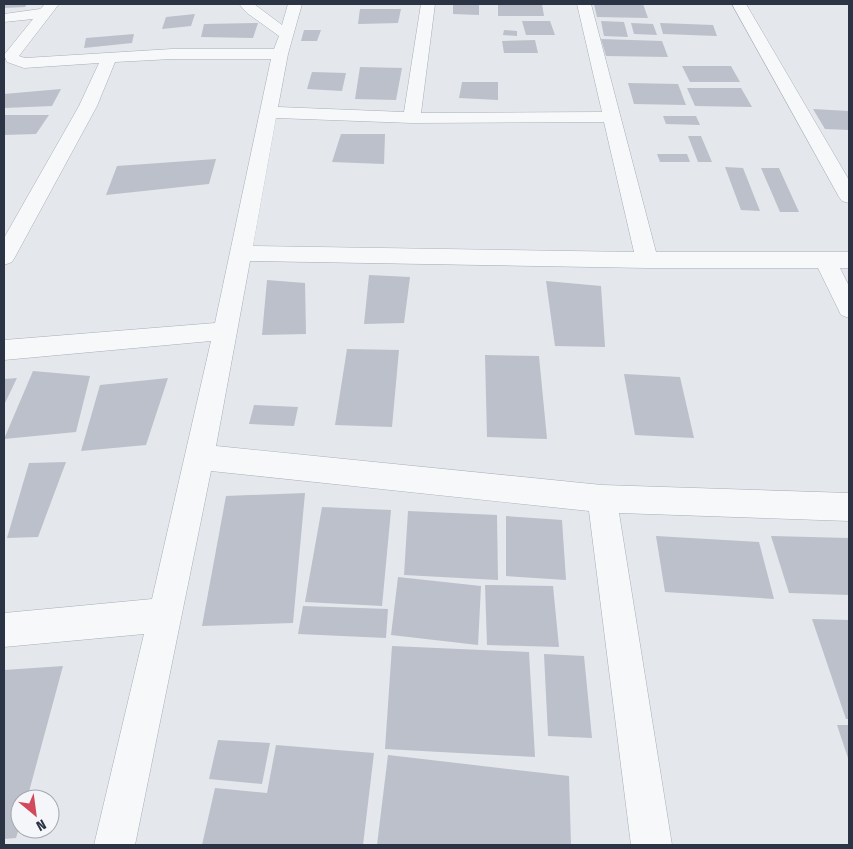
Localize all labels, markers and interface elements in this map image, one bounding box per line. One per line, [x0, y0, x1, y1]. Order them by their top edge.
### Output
north arrow [10, 789, 60, 839]
text: N [33, 815, 49, 834]

